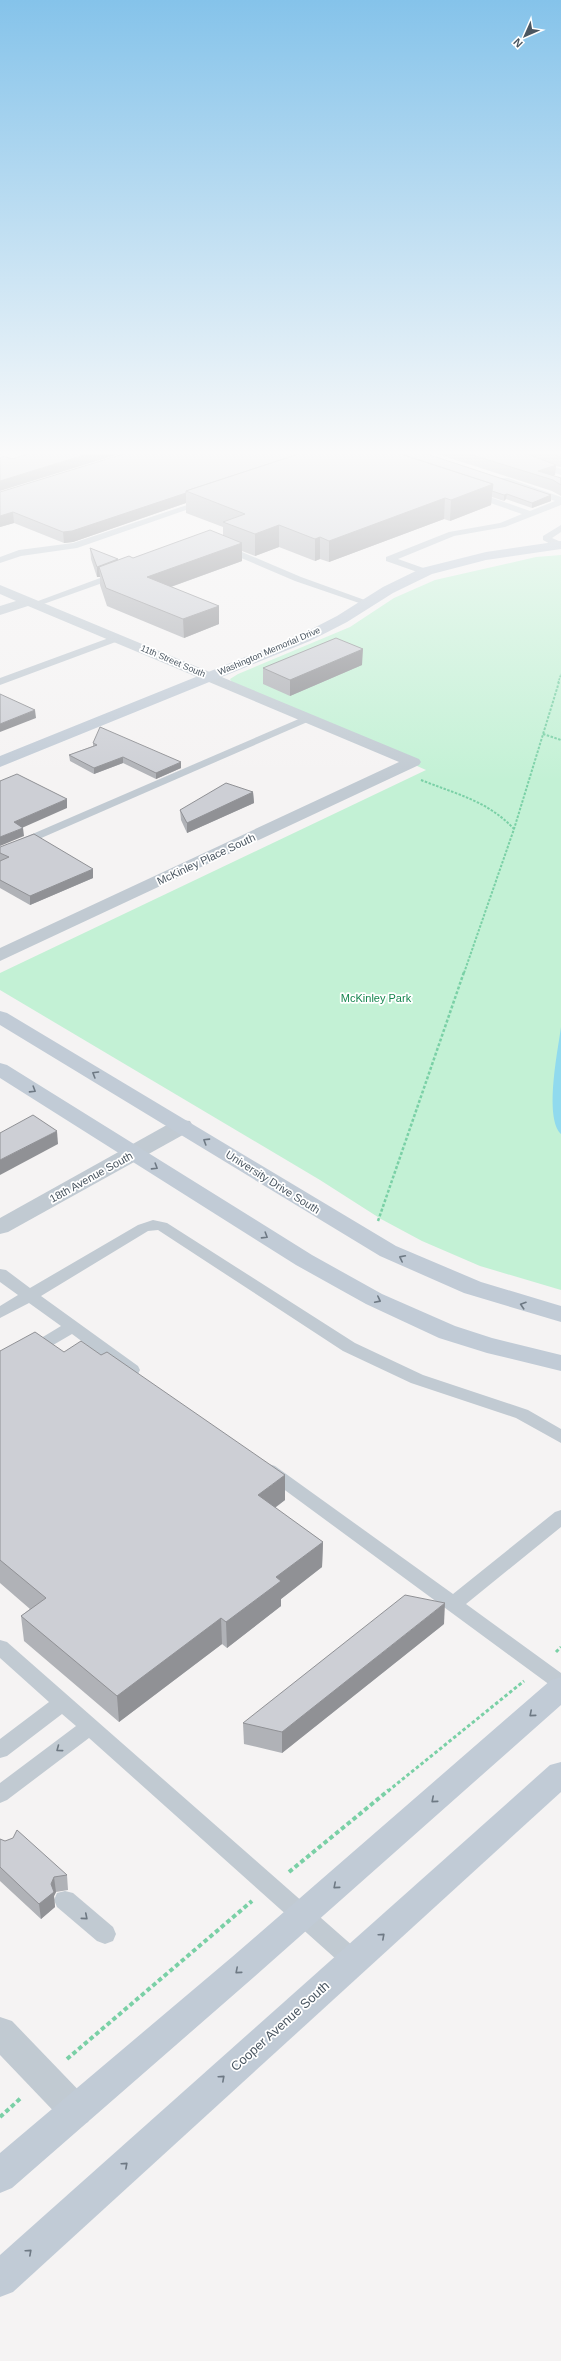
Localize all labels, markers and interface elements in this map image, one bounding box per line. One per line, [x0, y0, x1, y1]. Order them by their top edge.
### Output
north arrow [505, 16, 545, 56]
text: N [511, 36, 525, 50]
street label: Washington Memorial Drive [216, 625, 322, 677]
street label: 11th Street South [139, 643, 207, 679]
street label: McKinley Place South [155, 831, 257, 887]
park label: McKinley Park [341, 992, 412, 1004]
one-way arrow [92, 1071, 99, 1078]
one-way arrow [29, 1085, 36, 1093]
one-way arrow [203, 1138, 210, 1146]
street label: University Drive South [224, 1148, 322, 1216]
street label: 18th Avenue South [48, 1149, 134, 1205]
one-way arrow [151, 1162, 158, 1169]
one-way arrow [261, 1231, 268, 1239]
one-way arrow [399, 1255, 406, 1263]
one-way arrow [373, 1296, 381, 1303]
one-way arrow [520, 1301, 527, 1310]
one-way arrow [529, 1710, 537, 1717]
one-way arrow [56, 1745, 63, 1752]
one-way arrow [431, 1795, 439, 1803]
one-way arrow [333, 1881, 341, 1888]
one-way arrow [80, 1912, 88, 1919]
one-way arrow [377, 1934, 384, 1941]
one-way arrow [236, 1967, 243, 1974]
street label: Cooper Avenue South [228, 1978, 332, 2074]
one-way arrow [217, 2076, 225, 2083]
one-way arrow [120, 2162, 128, 2170]
one-way arrow [24, 2250, 32, 2257]

